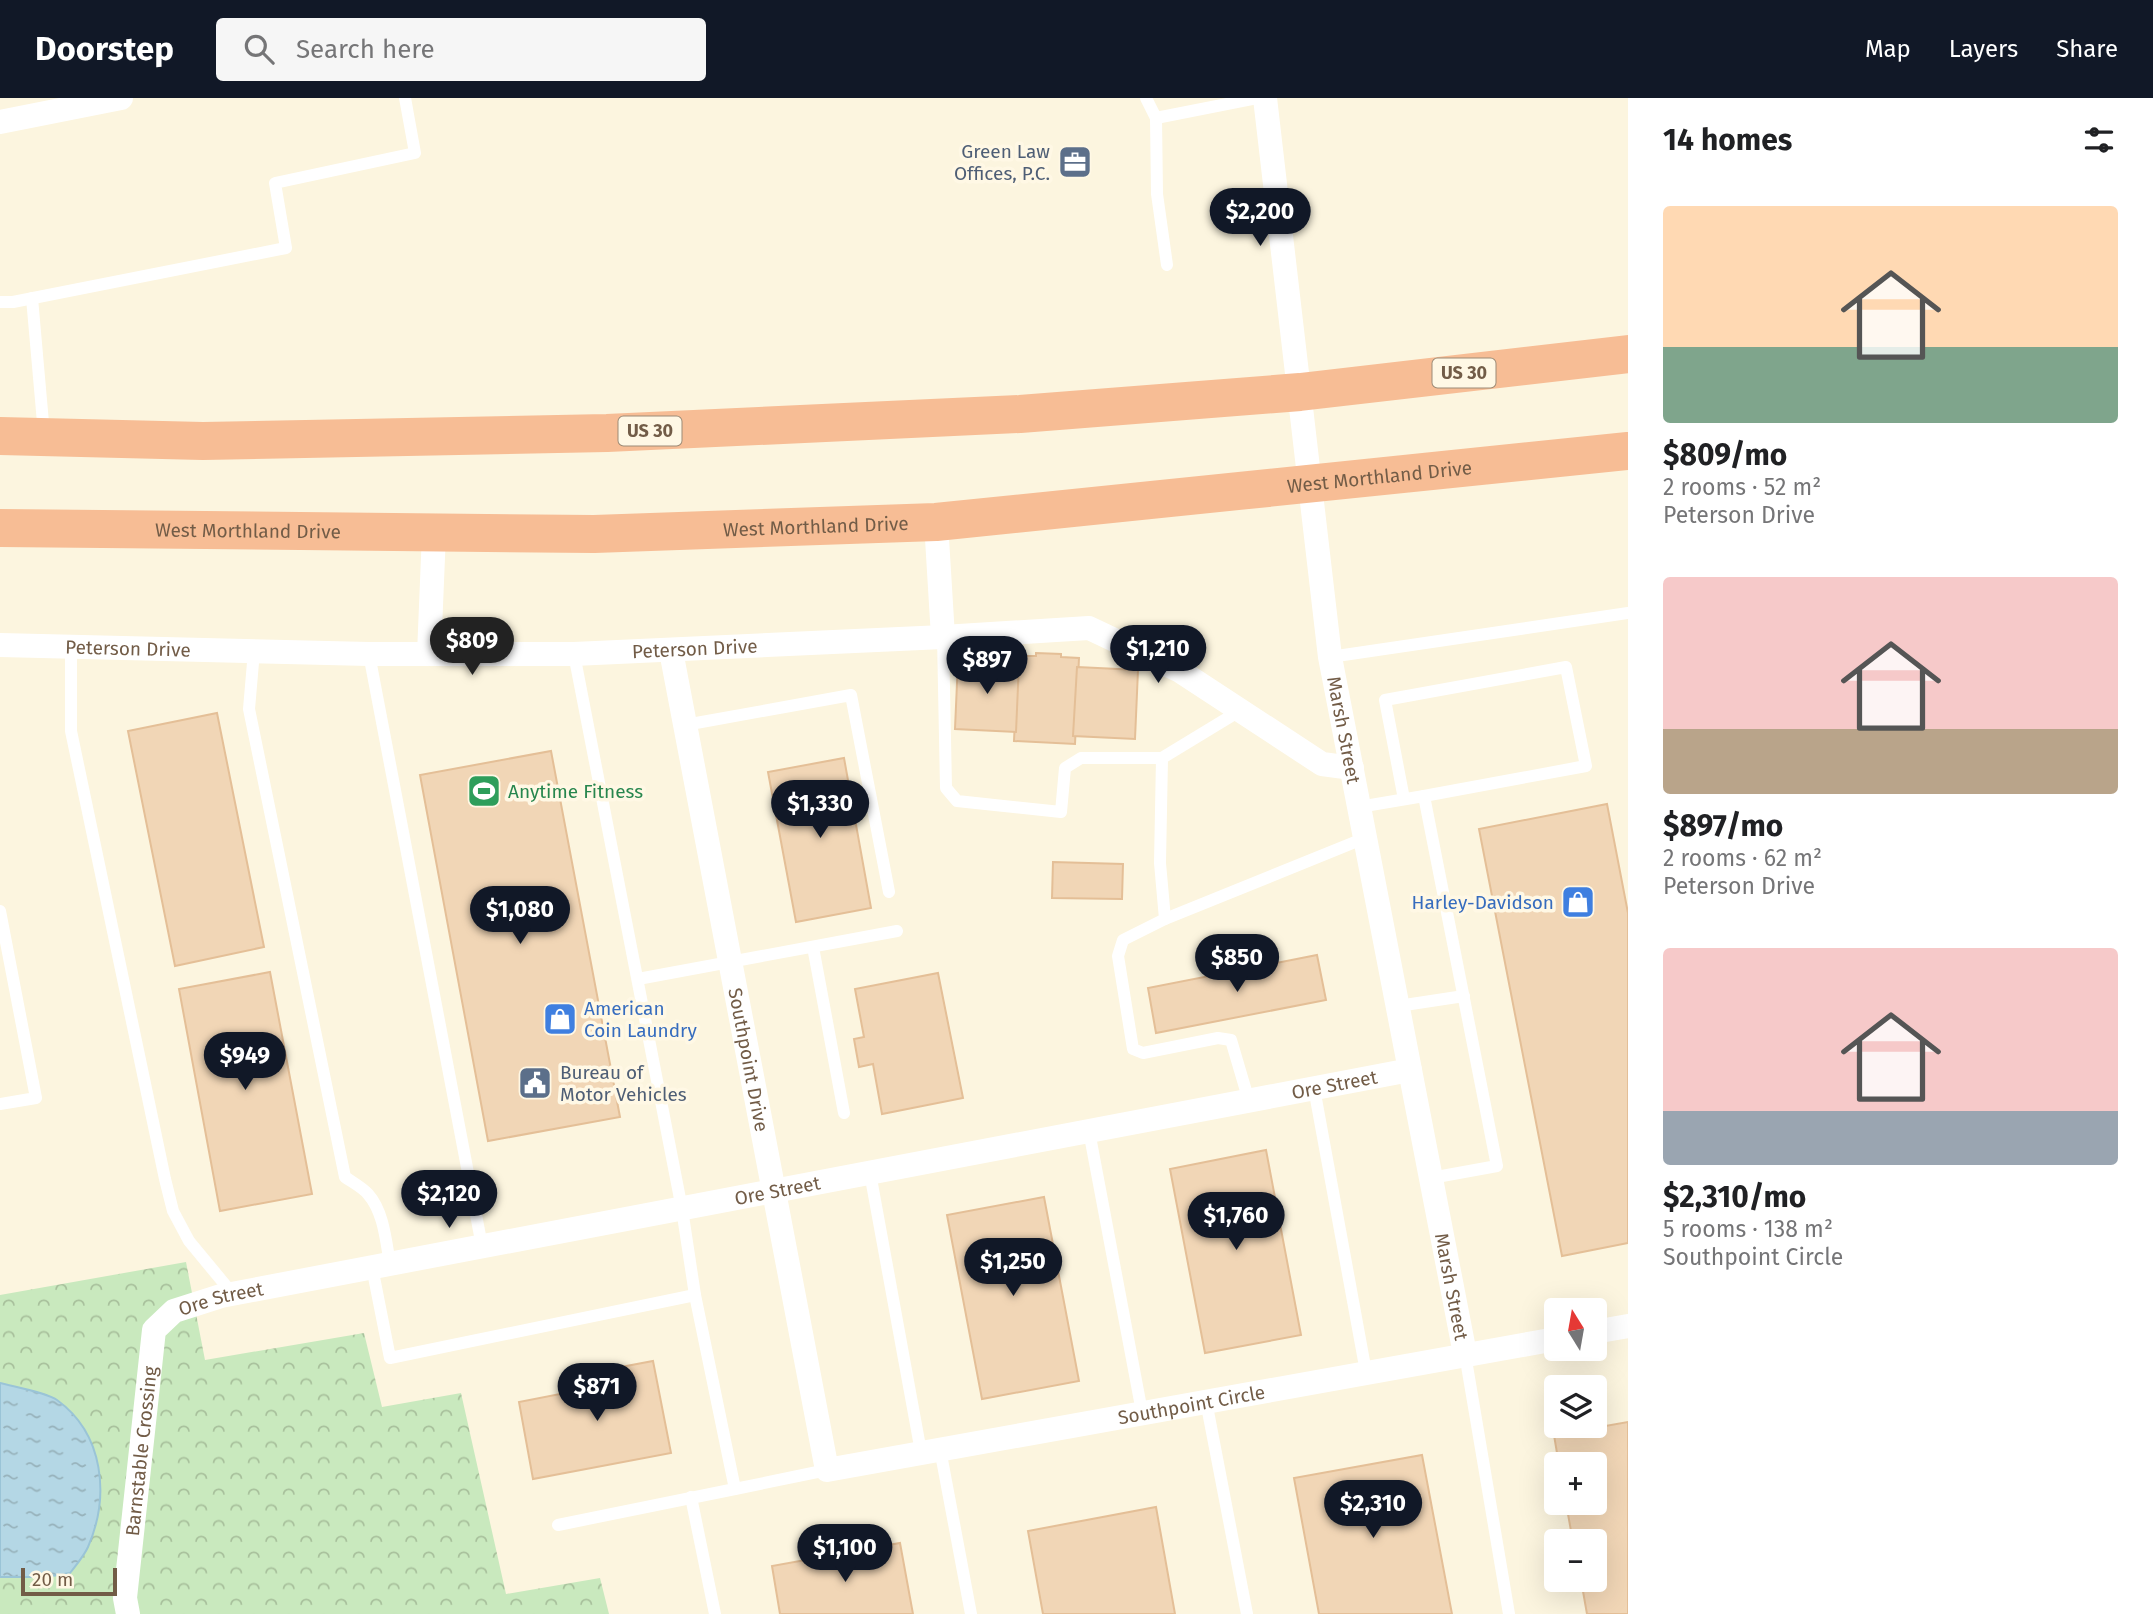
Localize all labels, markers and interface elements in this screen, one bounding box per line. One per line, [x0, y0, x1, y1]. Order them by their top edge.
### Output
search box [216, 18, 706, 81]
text: Doorstep [35, 29, 174, 69]
icon: search [240, 30, 278, 68]
text: Search here [296, 34, 435, 65]
text: Map [1865, 35, 1911, 63]
text: Layers [1949, 35, 2018, 63]
text: Share [2056, 35, 2118, 63]
icon: filters [2080, 121, 2118, 159]
text: 14 homes [1663, 122, 1792, 158]
place label: Green Law Offices, P.C. [954, 140, 1050, 185]
office icon: Green Law Offices, P.C. [1056, 143, 1094, 181]
pin: $2,200 [1203, 188, 1317, 248]
text: $2,200 [1226, 197, 1294, 225]
icon: home [1828, 252, 1954, 378]
road number: US 30 [1432, 358, 1496, 388]
road number: US 30 [618, 416, 682, 446]
text: $809/mo [1663, 437, 1787, 473]
street label: West Morthland Drive [1286, 456, 1473, 497]
text: 2 rooms · 52 m² [1663, 473, 1821, 501]
text: Peterson Drive [1663, 501, 1815, 529]
street label: West Morthland Drive [723, 511, 909, 541]
street label: West Morthland Drive [155, 518, 341, 543]
pin: $809 [431, 618, 513, 677]
icon: home [1828, 623, 1954, 749]
text: $809 [446, 626, 498, 654]
pin: $1,210 [1101, 626, 1215, 685]
street label: Peterson Drive [631, 634, 758, 663]
text: $1,210 [1126, 634, 1190, 662]
street label: Peterson Drive [65, 635, 191, 661]
pin: $897 [946, 636, 1028, 696]
text: $897 [963, 645, 1012, 673]
street label: Marsh Street [1322, 674, 1366, 786]
sports icon: Anytime Fitness [465, 772, 503, 810]
place label: Anytime Fitness [508, 780, 643, 803]
pin: $1,330 [763, 780, 877, 840]
text: $1,330 [787, 789, 853, 817]
text: $897/mo [1663, 808, 1783, 844]
text: 2 rooms · 62 m² [1663, 844, 1822, 872]
text: Peterson Drive [1663, 872, 1815, 900]
shop icon: Harley-Davidson [1559, 883, 1597, 921]
pin: $1,080 [463, 886, 577, 946]
place label: Harley-Davidson [1412, 891, 1554, 914]
text: $1,080 [486, 895, 554, 923]
pin: $850 [1196, 934, 1278, 994]
text: $850 [1211, 943, 1263, 971]
street label: Southpoint Drive [724, 986, 774, 1133]
icon: home [1828, 994, 1954, 1120]
place label: American Coin Laundry [584, 997, 697, 1042]
shop icon: American Coin Laundry [541, 1000, 579, 1038]
pin: $949 [204, 1032, 286, 1092]
text: $949 [220, 1041, 270, 1069]
place label: Bureau of Motor Vehicles [560, 1061, 687, 1106]
public building icon: Bureau of Motor Vehicles [516, 1064, 554, 1102]
street label: Ore Street [1289, 1065, 1379, 1104]
pin: $2,120 [392, 1170, 506, 1230]
street label: Ore Street [732, 1171, 822, 1210]
text: $2,120 [417, 1179, 481, 1207]
text: $2,310/mo [1663, 1179, 1806, 1215]
pin: $1,760 [1179, 1192, 1293, 1252]
text: $1,760 [1204, 1201, 1268, 1229]
text: 5 rooms · 138 m² [1663, 1215, 1833, 1243]
street label: Marsh Street [1430, 1231, 1474, 1342]
pin: $1,250 [956, 1238, 1070, 1298]
text: Southpoint Circle [1663, 1243, 1843, 1271]
text: $1,250 [980, 1247, 1046, 1275]
street label: Ore Street [175, 1277, 265, 1320]
north arrow [1544, 1298, 1606, 1362]
map controls [1544, 1298, 1607, 1592]
pin: $871 [556, 1364, 638, 1423]
street label: Barnstable Crossing [120, 1365, 162, 1537]
text: $871 [574, 1372, 620, 1400]
button: layers [1544, 1375, 1607, 1438]
street label: Southpoint Circle [1116, 1380, 1267, 1429]
button: + [1544, 1452, 1607, 1515]
pin: $2,310 [1316, 1480, 1430, 1540]
text: $2,310 [1340, 1489, 1406, 1517]
pin: $1,100 [788, 1524, 902, 1584]
button: − [1544, 1529, 1607, 1592]
text: $1,100 [813, 1533, 877, 1561]
scale bar [21, 1565, 117, 1597]
text: 20 m [32, 1568, 73, 1591]

